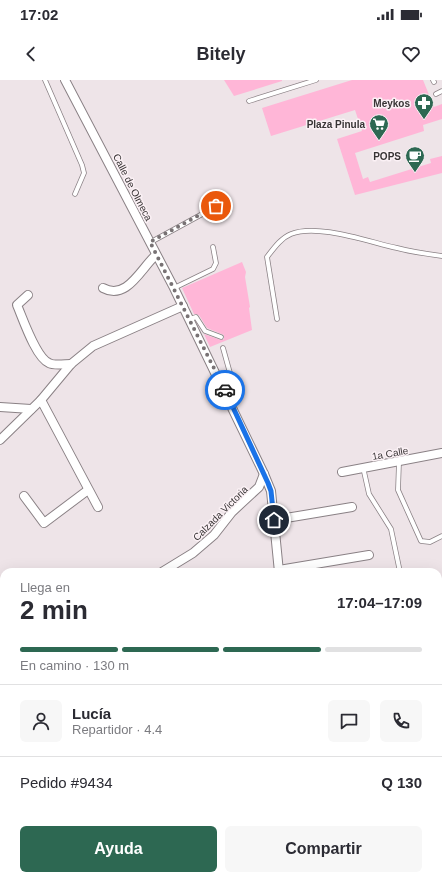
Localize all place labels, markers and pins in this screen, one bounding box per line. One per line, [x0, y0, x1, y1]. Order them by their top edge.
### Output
pharmacy icon: Meykos [413, 92, 435, 120]
place label: Meykos [373, 98, 410, 109]
supermarket icon: Plaza Pinula [368, 113, 390, 141]
place label: Plaza Pinula [307, 119, 365, 130]
cafe icon: POPS [404, 145, 426, 173]
place label: POPS [373, 151, 401, 162]
pin [199, 189, 233, 223]
pin [257, 503, 291, 537]

